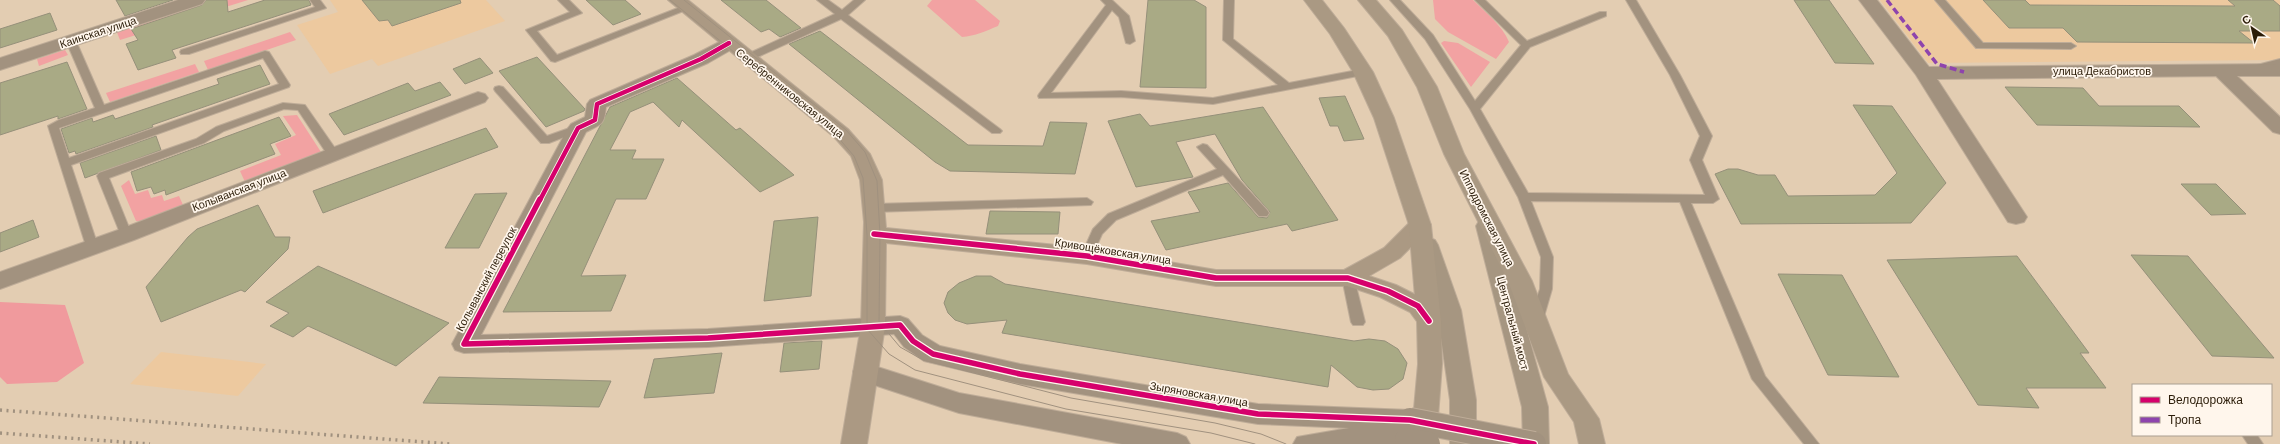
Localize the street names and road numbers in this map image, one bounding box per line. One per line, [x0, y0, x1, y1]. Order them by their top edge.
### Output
street label: Каинская улица [58, 13, 139, 50]
street label: Серебренниковская улица [734, 45, 847, 141]
street label: улица Декабристов [2053, 64, 2151, 77]
street label: Колыванская улица [190, 165, 288, 213]
street label: Ипподромская улица [1457, 167, 1518, 269]
street label: Колыванский переулок [453, 224, 519, 333]
street label: Кривощёковская улица [1054, 235, 1173, 266]
street label: Центральный мост [1495, 275, 1532, 371]
street label: Зыряновская улица [1149, 378, 1250, 409]

